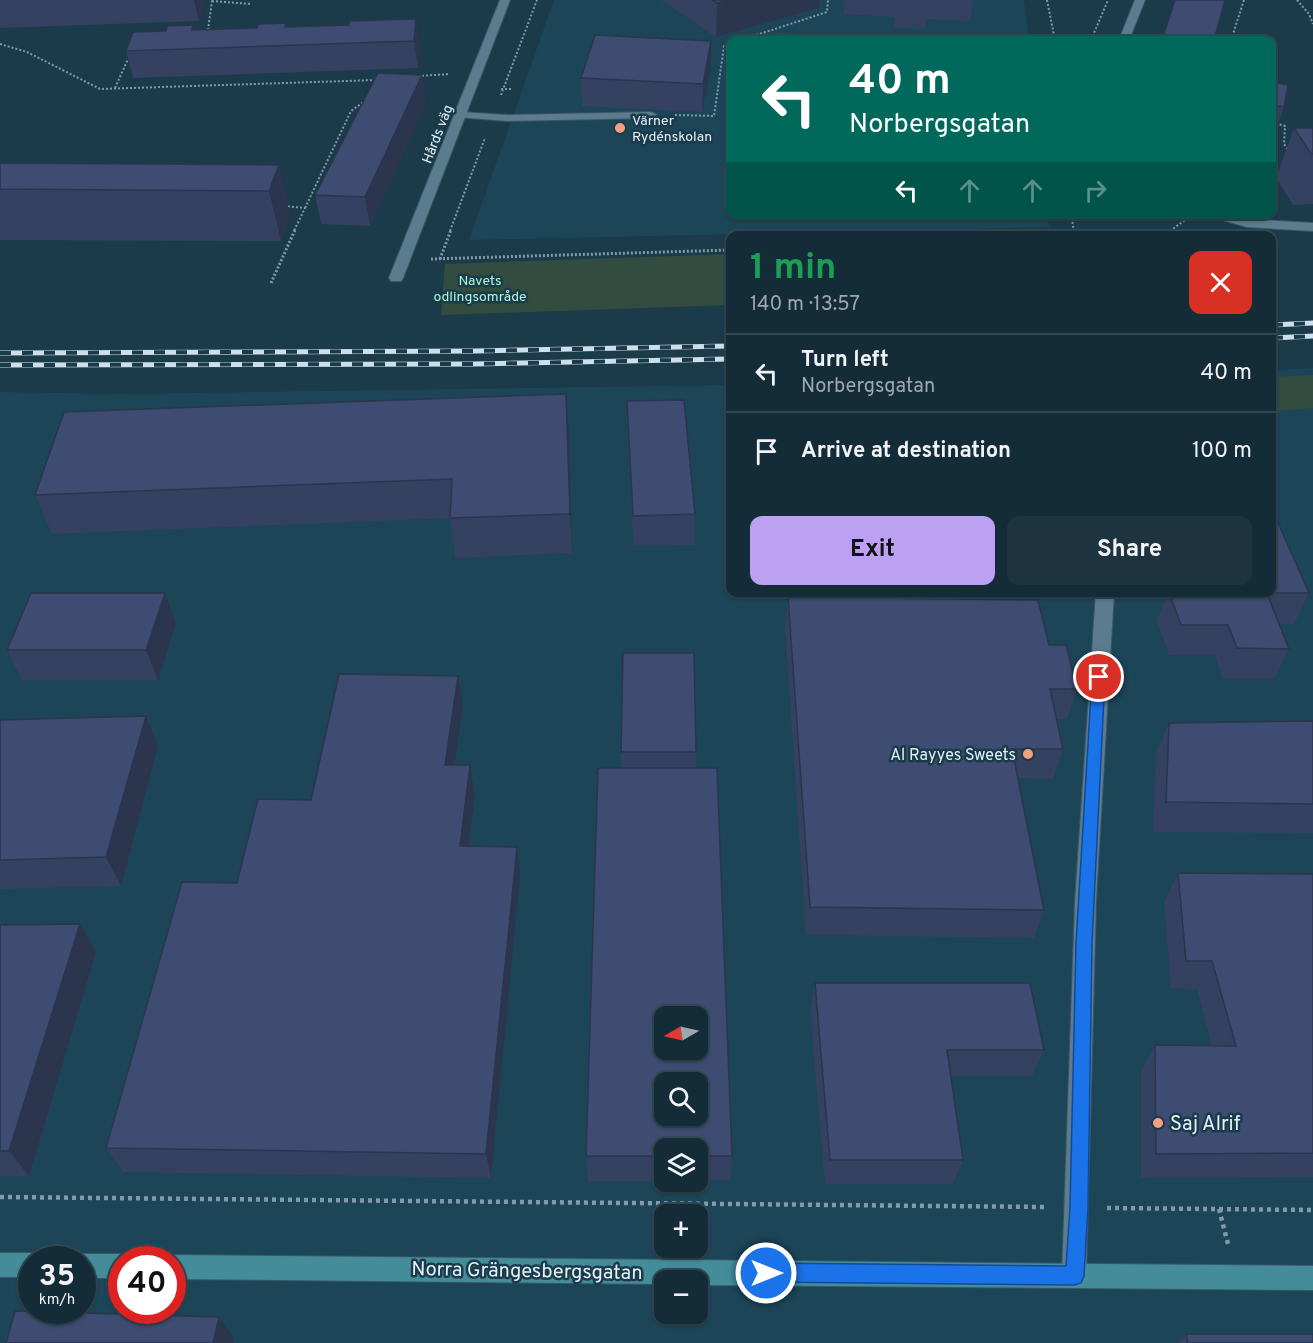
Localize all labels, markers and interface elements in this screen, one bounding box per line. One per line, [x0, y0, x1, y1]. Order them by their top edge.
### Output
text: 40 m [849, 56, 951, 109]
icon: left [750, 60, 828, 138]
street label: Hårds väg [419, 103, 457, 166]
text: Norbergsgatan [849, 108, 1030, 142]
place label: Värner Rydénskolan [632, 113, 712, 146]
marker: Värner Rydénskolan [613, 121, 627, 135]
icon: left [890, 174, 923, 207]
icon: ahead [953, 174, 986, 207]
icon: ahead [1016, 174, 1049, 207]
icon: right [1079, 174, 1112, 207]
text: 1 min [750, 246, 836, 292]
button: close [1189, 251, 1252, 314]
park label: Navets odlingsområde [433, 273, 527, 306]
text: 140 m · 13:57 [750, 292, 860, 318]
text: Turn left [801, 347, 889, 374]
icon: left [750, 357, 783, 390]
text: 40 m [1200, 360, 1252, 387]
text: Norbergsgatan [801, 374, 935, 400]
icon: arrive [750, 435, 783, 468]
text: Arrive at destination [801, 438, 1011, 465]
text: 100 m [1192, 438, 1252, 465]
button: Exit [750, 516, 995, 585]
button: Share [1007, 516, 1252, 585]
pin [1073, 651, 1124, 702]
icon: arrive [1082, 660, 1115, 693]
place label: Al Rayyes Sweets [890, 746, 1016, 766]
marker: Al Rayyes Sweets [1021, 747, 1035, 761]
north arrow [654, 1006, 708, 1060]
map controls [654, 1006, 708, 1324]
button: search [654, 1072, 708, 1126]
place label: Saj Alrif [1170, 1112, 1241, 1138]
marker: Saj Alrif [1151, 1116, 1165, 1130]
button: layers [654, 1138, 708, 1192]
button: + [654, 1204, 708, 1258]
position arrow [734, 1241, 798, 1305]
speed limit sign: 40 [108, 1246, 186, 1324]
street label: Norra Grängesbergsgatan [411, 1257, 643, 1287]
text: 35 [39, 1259, 75, 1296]
button: − [654, 1270, 708, 1324]
text: km/h [39, 1291, 75, 1310]

